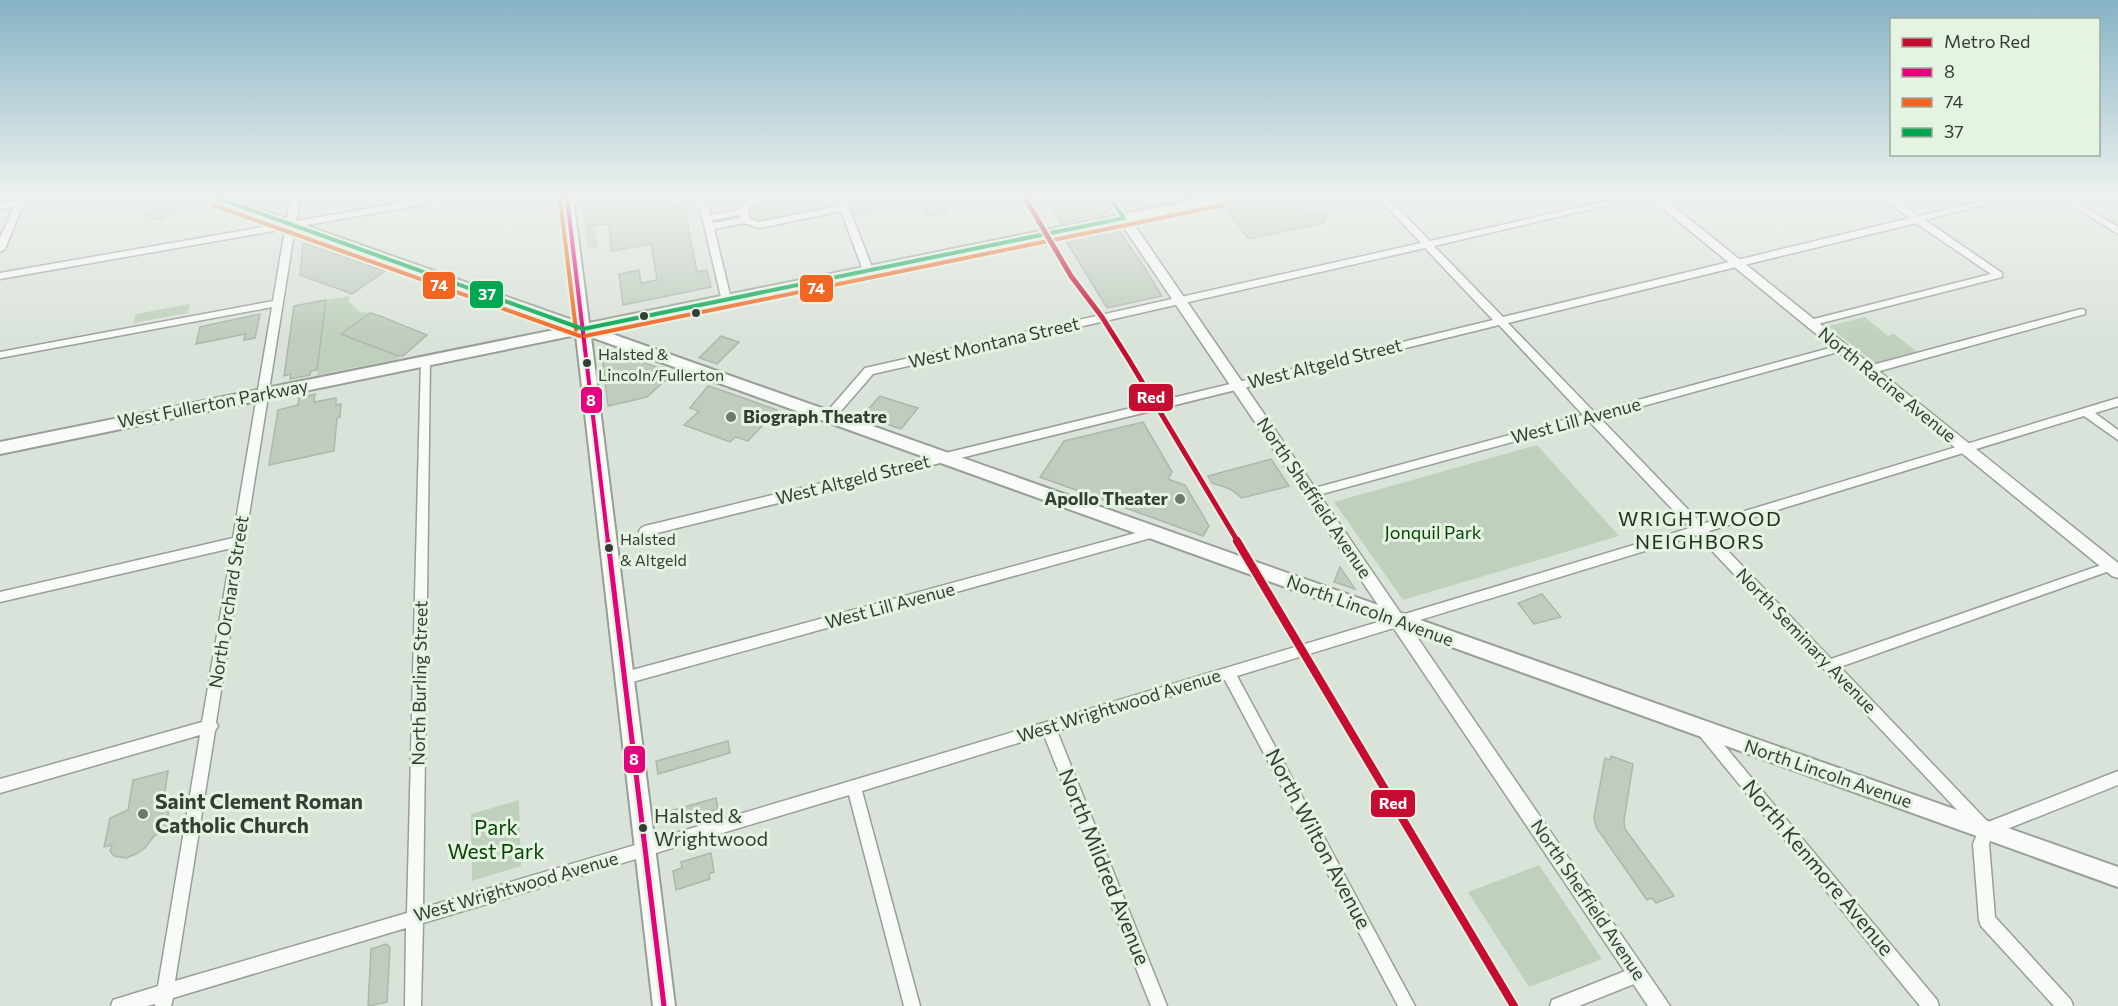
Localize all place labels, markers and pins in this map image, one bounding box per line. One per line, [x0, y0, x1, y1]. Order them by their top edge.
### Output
unlabelled marker [690, 307, 702, 319]
unlabelled marker [638, 310, 650, 322]
place label: Halsted & Lincoln/Fullerton [598, 344, 724, 384]
marker: Halsted & Lincoln/Fullerton [581, 357, 593, 369]
place label: Biograph Theatre [743, 405, 887, 427]
marker: Biograph Theatre [724, 410, 738, 424]
place label: Apollo Theater [1044, 487, 1169, 509]
marker: Apollo Theater [1173, 492, 1187, 506]
place label: Halsted & Altgeld [620, 529, 687, 569]
marker: Halsted & Altgeld [603, 542, 615, 554]
place label: Saint Clement Roman Catholic Church [155, 788, 363, 837]
place label: Halsted & Wrightwood [654, 803, 768, 850]
marker: Saint Clement Roman Catholic Church [136, 807, 150, 821]
marker: Halsted & Wrightwood [637, 822, 649, 834]

